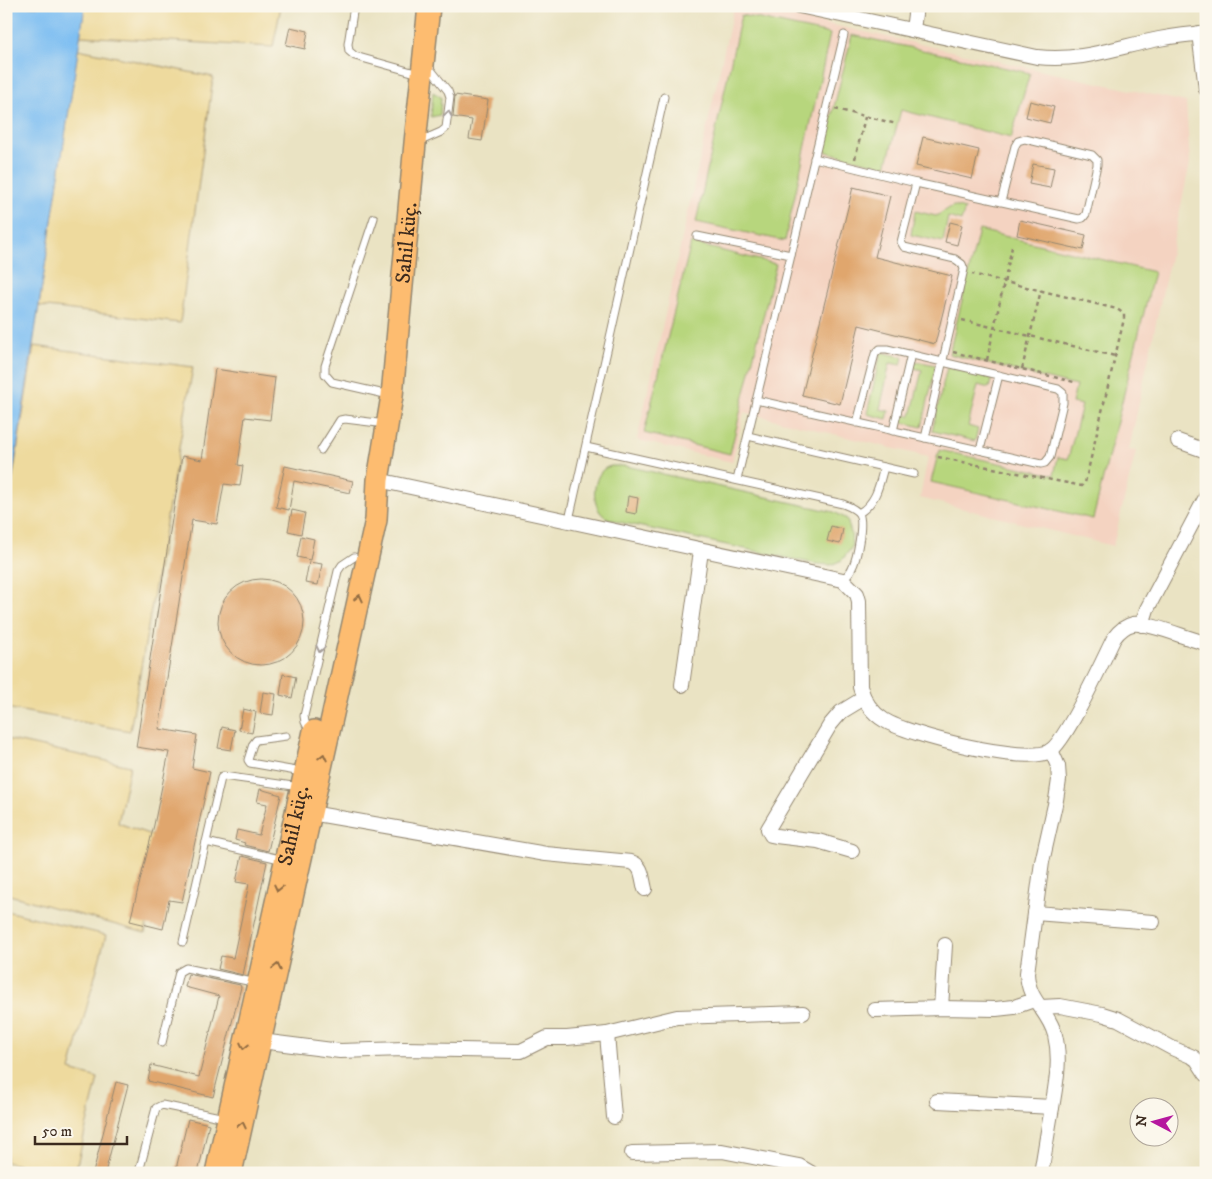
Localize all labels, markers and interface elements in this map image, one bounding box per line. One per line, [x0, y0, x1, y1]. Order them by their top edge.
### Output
one-way arrow [442, 110, 453, 118]
street label: Sahil küç. [390, 201, 424, 285]
one-way arrow [353, 594, 364, 603]
one-way arrow [315, 645, 326, 654]
one-way arrow [317, 752, 328, 761]
street label: Sahil küç. [273, 783, 316, 868]
one-way arrow [273, 883, 284, 892]
one-way arrow [271, 962, 282, 971]
one-way arrow [239, 1042, 249, 1051]
north arrow [1130, 1096, 1180, 1146]
scale bar [35, 1114, 128, 1146]
text: N [1133, 1114, 1152, 1127]
one-way arrow [236, 1121, 247, 1130]
text: 50 m [42, 1122, 72, 1141]

